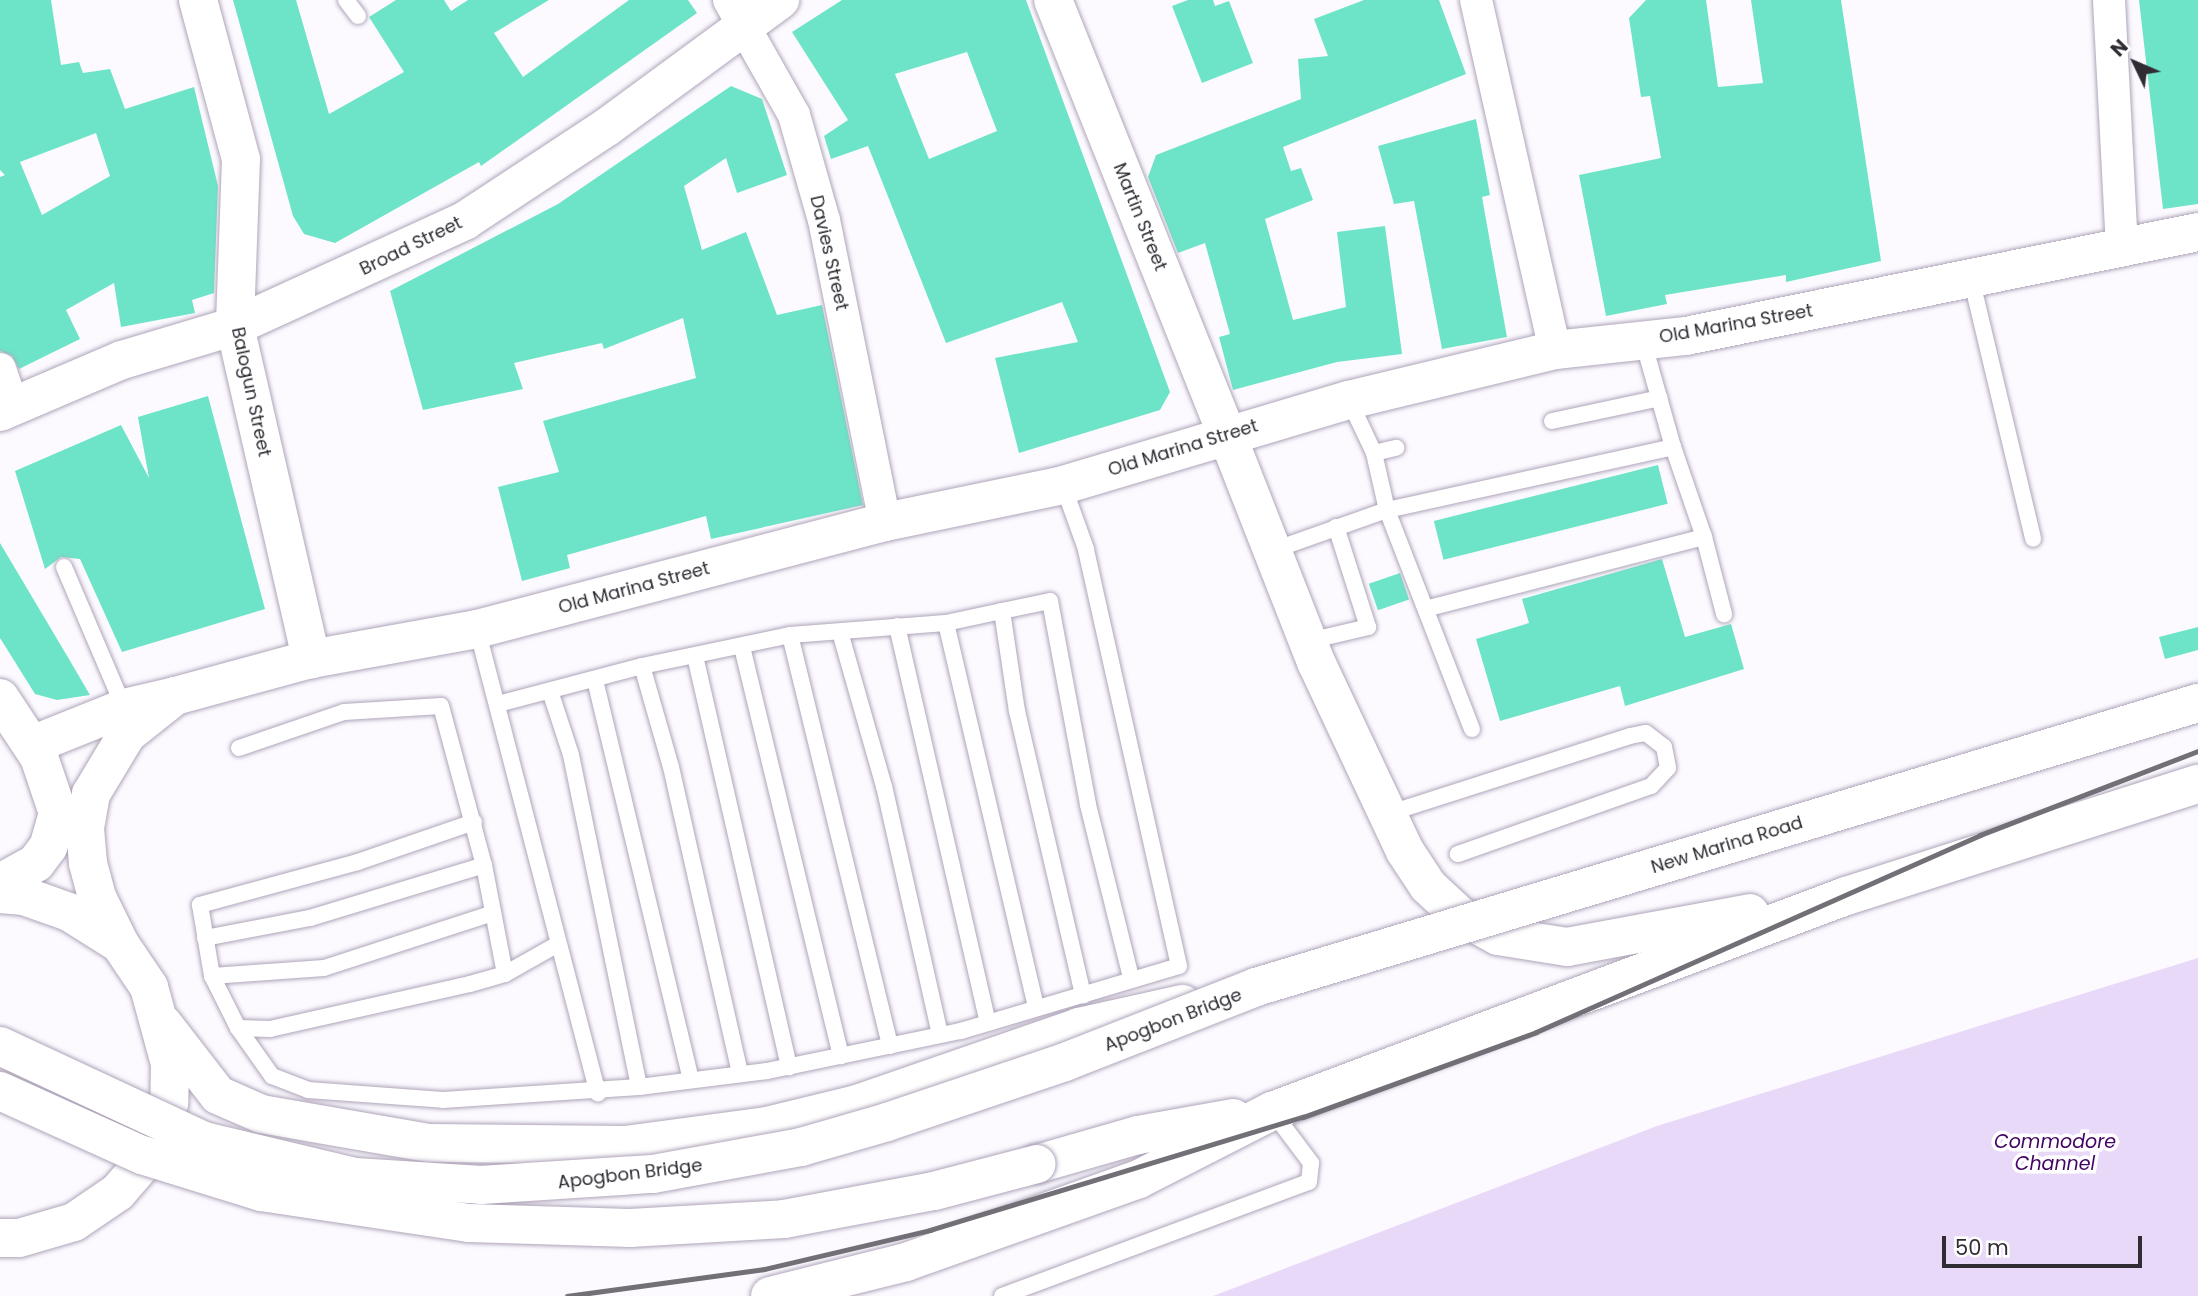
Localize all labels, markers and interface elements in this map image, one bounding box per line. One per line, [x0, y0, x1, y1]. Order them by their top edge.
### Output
north arrow [2100, 28, 2170, 98]
text: N [2105, 34, 2134, 63]
street label: Martin Street [1109, 160, 1171, 274]
street label: Davies Street [805, 193, 853, 313]
street label: Broad Street [356, 212, 466, 280]
street label: Old Marina Street [1658, 300, 1814, 348]
street label: Balogun Street [227, 325, 275, 459]
street label: Old Marina Street [1105, 415, 1261, 481]
street label: Old Marina Street [556, 557, 712, 619]
street label: New Marina Road [1649, 812, 1805, 878]
street label: Apogbon Bridge [1101, 984, 1245, 1056]
water label: Commodore Channel [1994, 1131, 2116, 1175]
street label: Apogbon Bridge [556, 1154, 704, 1194]
scale bar [1946, 1222, 2146, 1266]
text: 50 m [1955, 1233, 2009, 1262]

